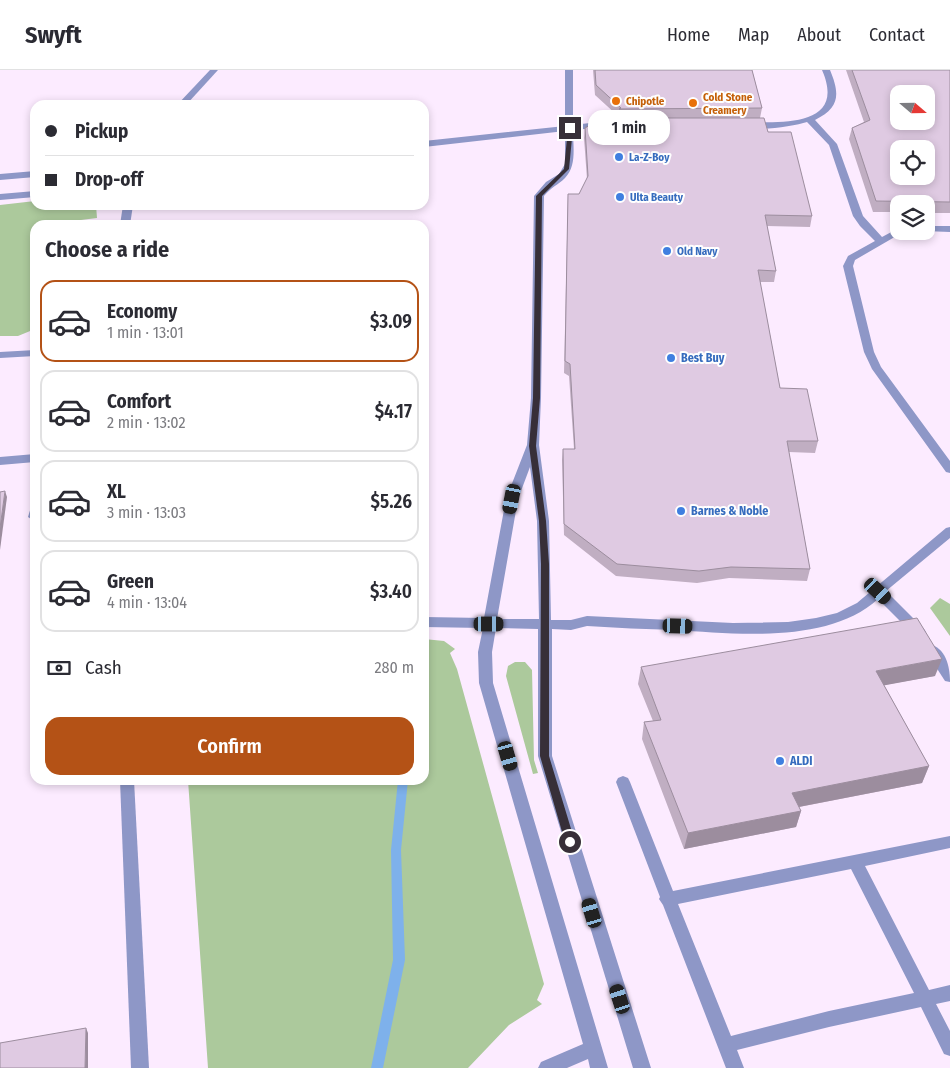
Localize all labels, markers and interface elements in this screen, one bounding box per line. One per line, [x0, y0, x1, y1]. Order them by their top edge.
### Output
text: Swyft [25, 21, 82, 49]
text: Home [667, 24, 710, 46]
text: Map [738, 24, 769, 46]
text: About [797, 24, 841, 46]
text: Contact [869, 24, 925, 46]
north arrow [890, 85, 935, 130]
map controls [890, 85, 935, 240]
place label: Cold Stone Creamery [703, 91, 753, 117]
marker: Chipotle [610, 95, 622, 107]
place label: Chipotle [626, 95, 665, 108]
marker: Cold Stone Creamery [687, 97, 699, 109]
callout: 1 min [588, 110, 670, 146]
route end [559, 117, 581, 139]
text: 1 min [612, 118, 646, 137]
text: Pickup [75, 120, 128, 143]
button: locate [890, 140, 935, 185]
marker: La-Z-Boy [613, 151, 625, 163]
place label: La-Z-Boy [629, 151, 670, 164]
text: Drop-off [75, 168, 143, 191]
marker: Ulta Beauty [614, 191, 626, 203]
place label: Ulta Beauty [630, 191, 684, 204]
button: layers [890, 195, 935, 240]
text: Choose a ride [45, 236, 169, 263]
marker: Old Navy [661, 245, 673, 257]
place label: Old Navy [677, 245, 718, 258]
icon: car [47, 299, 92, 344]
text: Economy [107, 300, 177, 323]
text: $3.09 [370, 310, 412, 333]
text: 1 min · 13:01 [107, 323, 184, 342]
place label: Best Buy [681, 351, 725, 365]
marker: Best Buy [665, 352, 677, 364]
icon: car [47, 389, 92, 434]
text: Comfort [107, 390, 171, 413]
text: $4.17 [375, 400, 412, 423]
text: 2 min · 13:02 [107, 413, 186, 432]
icon: car [47, 479, 92, 524]
text: XL [107, 480, 126, 503]
car [501, 483, 522, 515]
text: $5.26 [371, 490, 412, 513]
text: 3 min · 13:03 [107, 503, 186, 522]
place label: Barnes & Noble [691, 504, 768, 518]
marker: Barnes & Noble [675, 505, 687, 517]
icon: car [47, 569, 92, 614]
text: Green [107, 570, 154, 593]
car [861, 575, 894, 607]
text: $3.40 [370, 580, 412, 603]
text: 4 min · 13:04 [107, 593, 187, 612]
car [474, 617, 504, 632]
car [662, 618, 693, 634]
icon: cash [45, 654, 73, 682]
text: Cash [85, 656, 122, 679]
text: 280 m [375, 658, 414, 677]
button: Confirm [45, 717, 414, 775]
car [496, 740, 519, 772]
place label: ALDI [789, 754, 812, 768]
marker: ALDI [774, 755, 786, 767]
route start [559, 831, 581, 853]
car [580, 896, 603, 930]
car [608, 982, 631, 1016]

